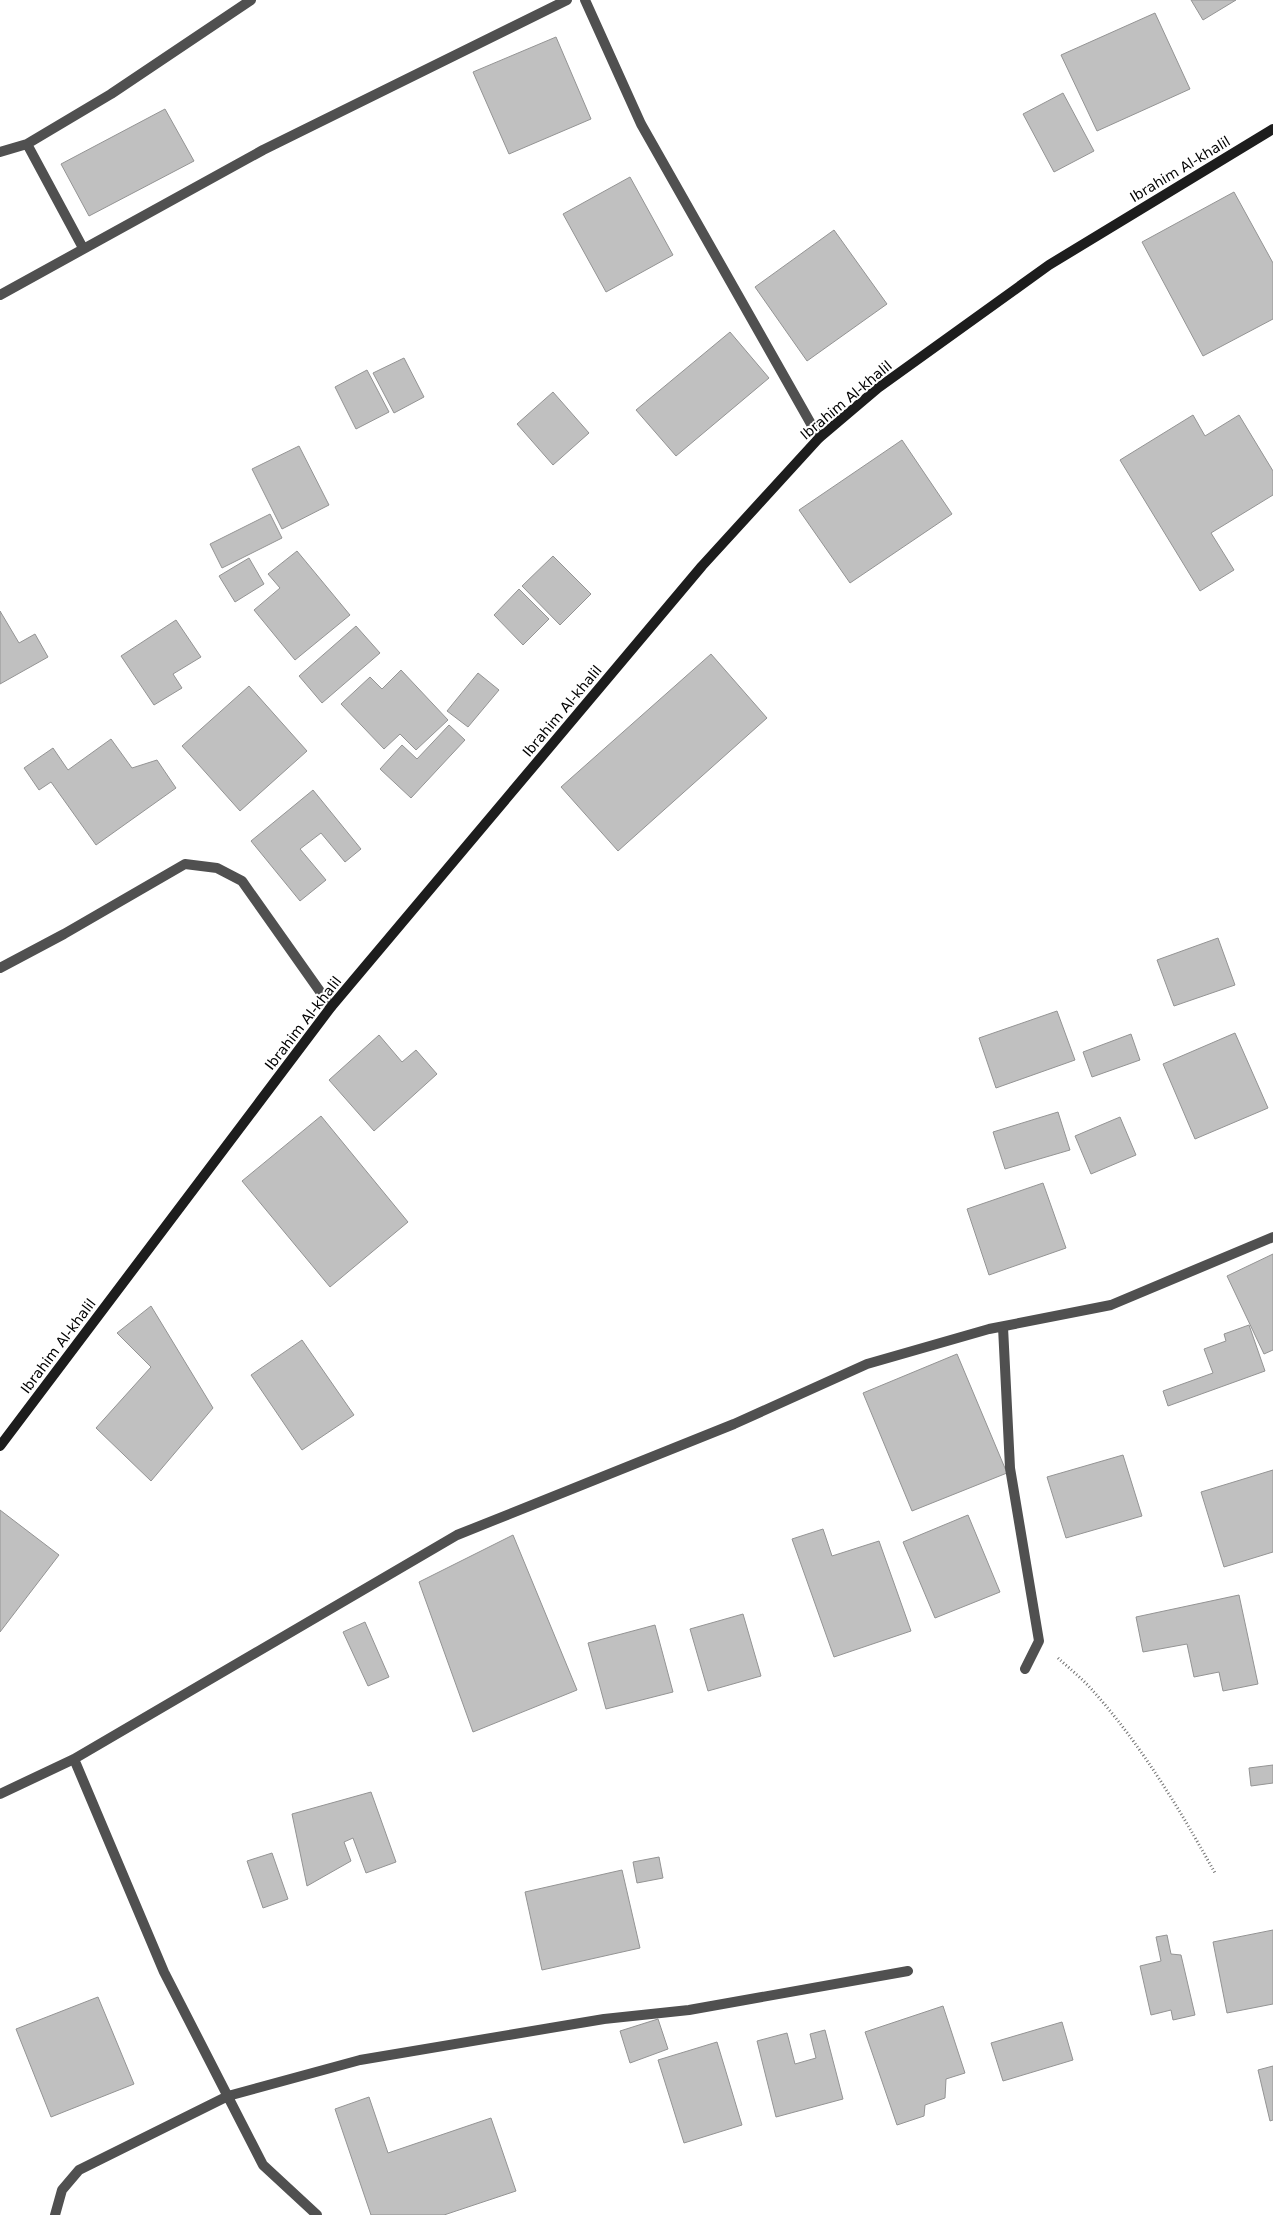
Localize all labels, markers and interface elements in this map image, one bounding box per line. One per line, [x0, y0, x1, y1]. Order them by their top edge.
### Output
street label: Ibrahim Al-khalil [1127, 133, 1233, 205]
street label: Ibrahim Al-khalil [797, 357, 895, 443]
street label: Ibrahim Al-khalil [519, 662, 605, 760]
street label: Ibrahim Al-khalil [262, 973, 344, 1073]
street label: Ibrahim Al-khalil [17, 1296, 99, 1396]

